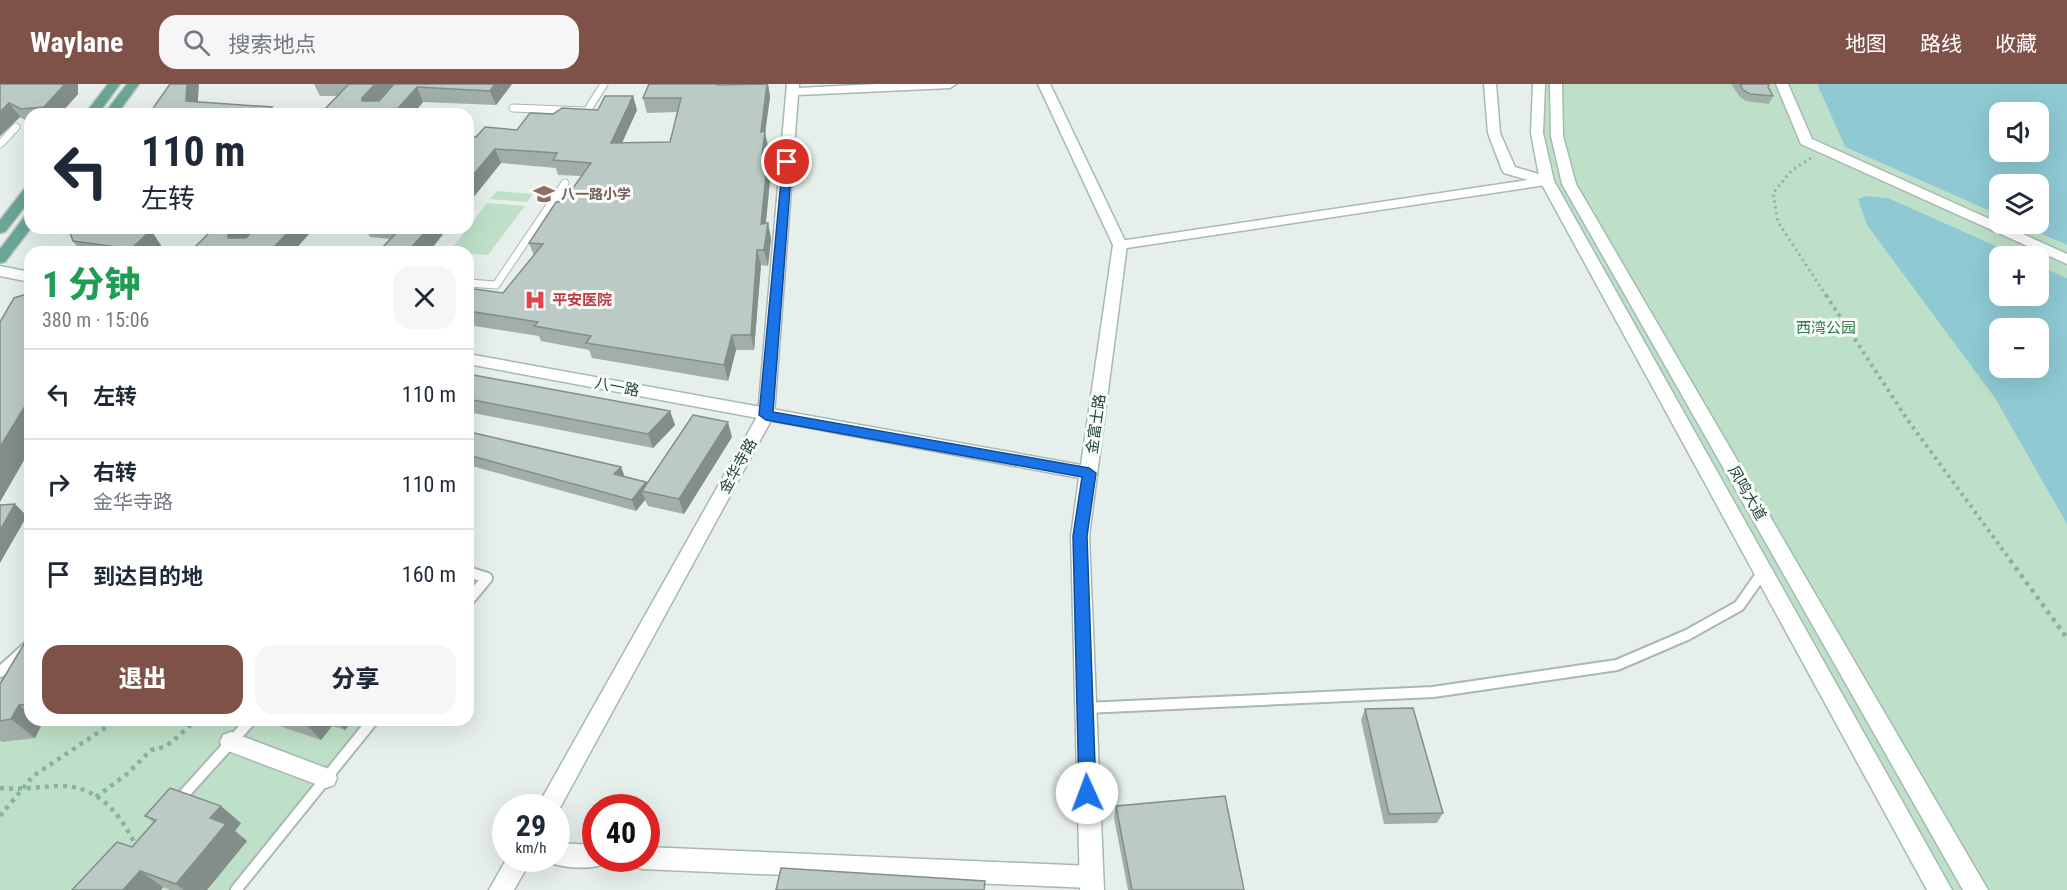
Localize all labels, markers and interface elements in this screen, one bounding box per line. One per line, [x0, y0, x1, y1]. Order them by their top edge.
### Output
search box [159, 15, 579, 69]
text: Waylane [30, 26, 123, 59]
icon: search [180, 26, 213, 59]
text: 搜索地点 [228, 32, 316, 57]
text: 地图 [1845, 32, 1887, 56]
text: 路线 [1920, 32, 1962, 56]
text: 收藏 [1995, 32, 2037, 56]
map controls [1989, 102, 2049, 378]
button: sound [1989, 102, 2049, 162]
text: 110 m [141, 127, 246, 176]
icon: left [42, 132, 120, 210]
pin [761, 136, 812, 187]
icon: arrive [770, 145, 803, 178]
button: layers [1989, 174, 2049, 234]
school or university icon: 八一路小学 [532, 182, 556, 206]
text: 左转 [141, 183, 195, 215]
place label: 八一路小学 [561, 186, 631, 202]
button: + [1989, 246, 2049, 306]
text: 1 分钟 [42, 264, 141, 306]
button: close [393, 266, 456, 329]
hospital icon: 平安医院 [523, 288, 547, 312]
place label: 平安医院 [552, 291, 612, 309]
text: 380 m · 15:06 [42, 308, 149, 332]
button: − [1989, 318, 2049, 378]
park label: 西湾公园 [1796, 319, 1856, 337]
street label: 八一路 [593, 374, 641, 400]
icon: left [42, 378, 75, 411]
text: 110 m [402, 382, 456, 407]
text: 左转 [93, 384, 137, 409]
street label: 金富士路 [1083, 393, 1109, 455]
street label: 金华寺路 [716, 435, 760, 497]
text: 右转 [93, 460, 137, 485]
street label: 凤鸣大道 [1724, 463, 1770, 523]
icon: right [42, 468, 75, 501]
text: 110 m [402, 472, 456, 497]
text: 金华寺路 [93, 490, 173, 514]
icon: arrive [42, 558, 75, 591]
text: 160 m [402, 562, 456, 587]
text: 到达目的地 [93, 564, 203, 589]
button: 退出 [42, 645, 243, 714]
button: 分享 [255, 645, 456, 714]
position arrow [1055, 761, 1119, 825]
speed limit sign: 40 [582, 794, 660, 872]
text: 29 [516, 808, 546, 843]
text: km/h [516, 839, 546, 857]

